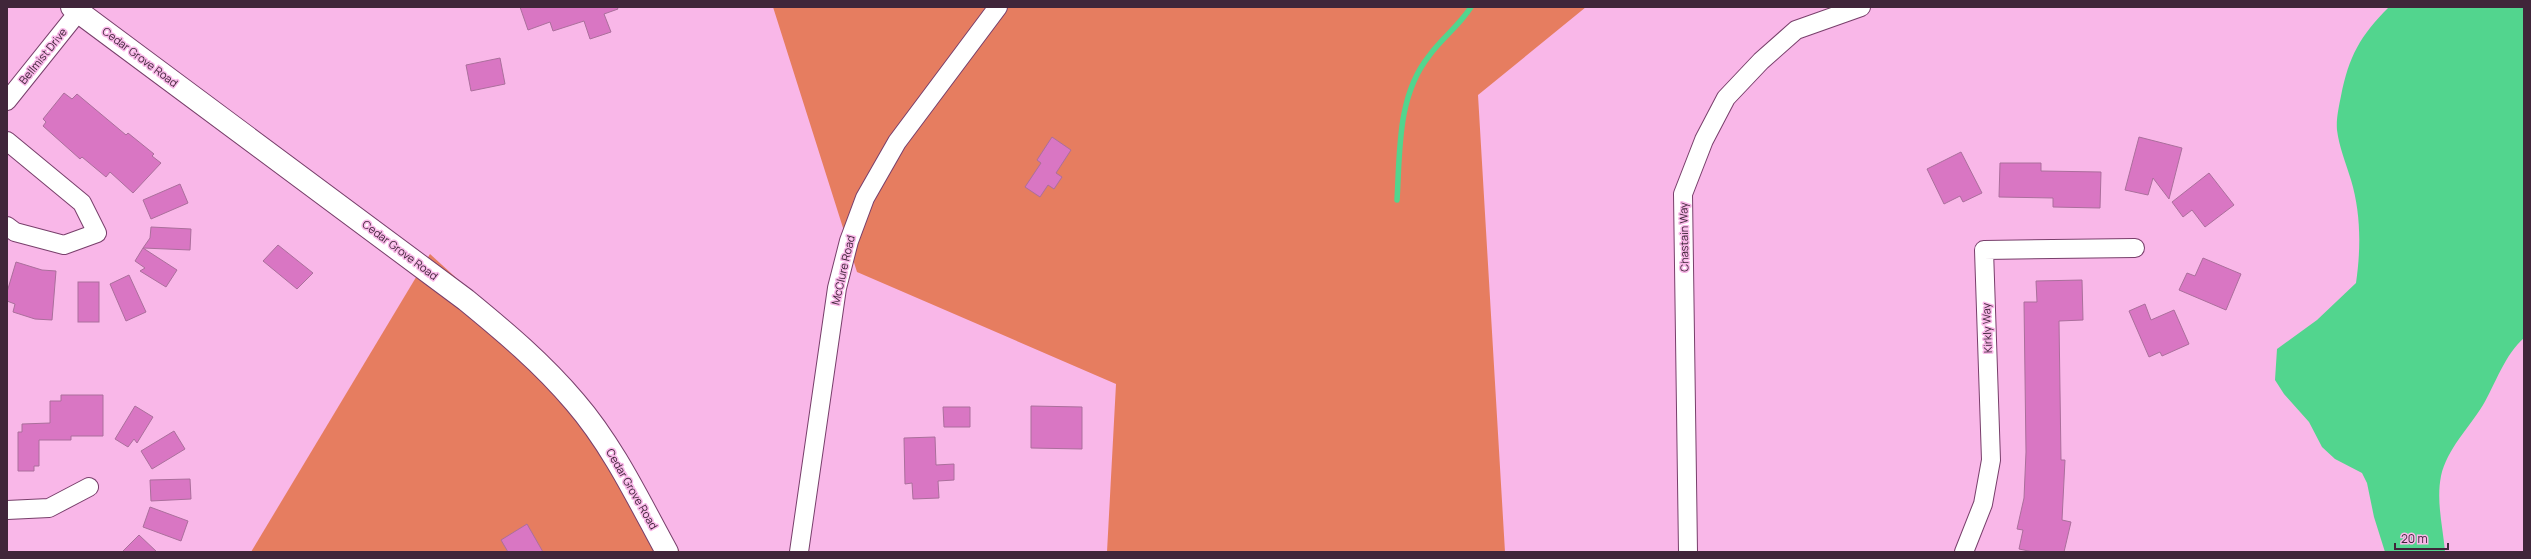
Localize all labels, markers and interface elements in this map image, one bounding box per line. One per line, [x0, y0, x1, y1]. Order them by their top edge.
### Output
street label: Cedar Grove Road [99, 23, 181, 90]
street label: Bellmist Drive [15, 24, 70, 87]
street label: Chastain Way [1675, 202, 1692, 272]
street label: Cedar Grove Road [359, 216, 441, 283]
street label: McClure Road [827, 234, 858, 306]
street label: Kirkly Way [1978, 302, 1995, 353]
street label: Cedar Grove Road [603, 446, 662, 532]
scale bar [2395, 525, 2448, 551]
text: 20 m [2401, 530, 2428, 547]

